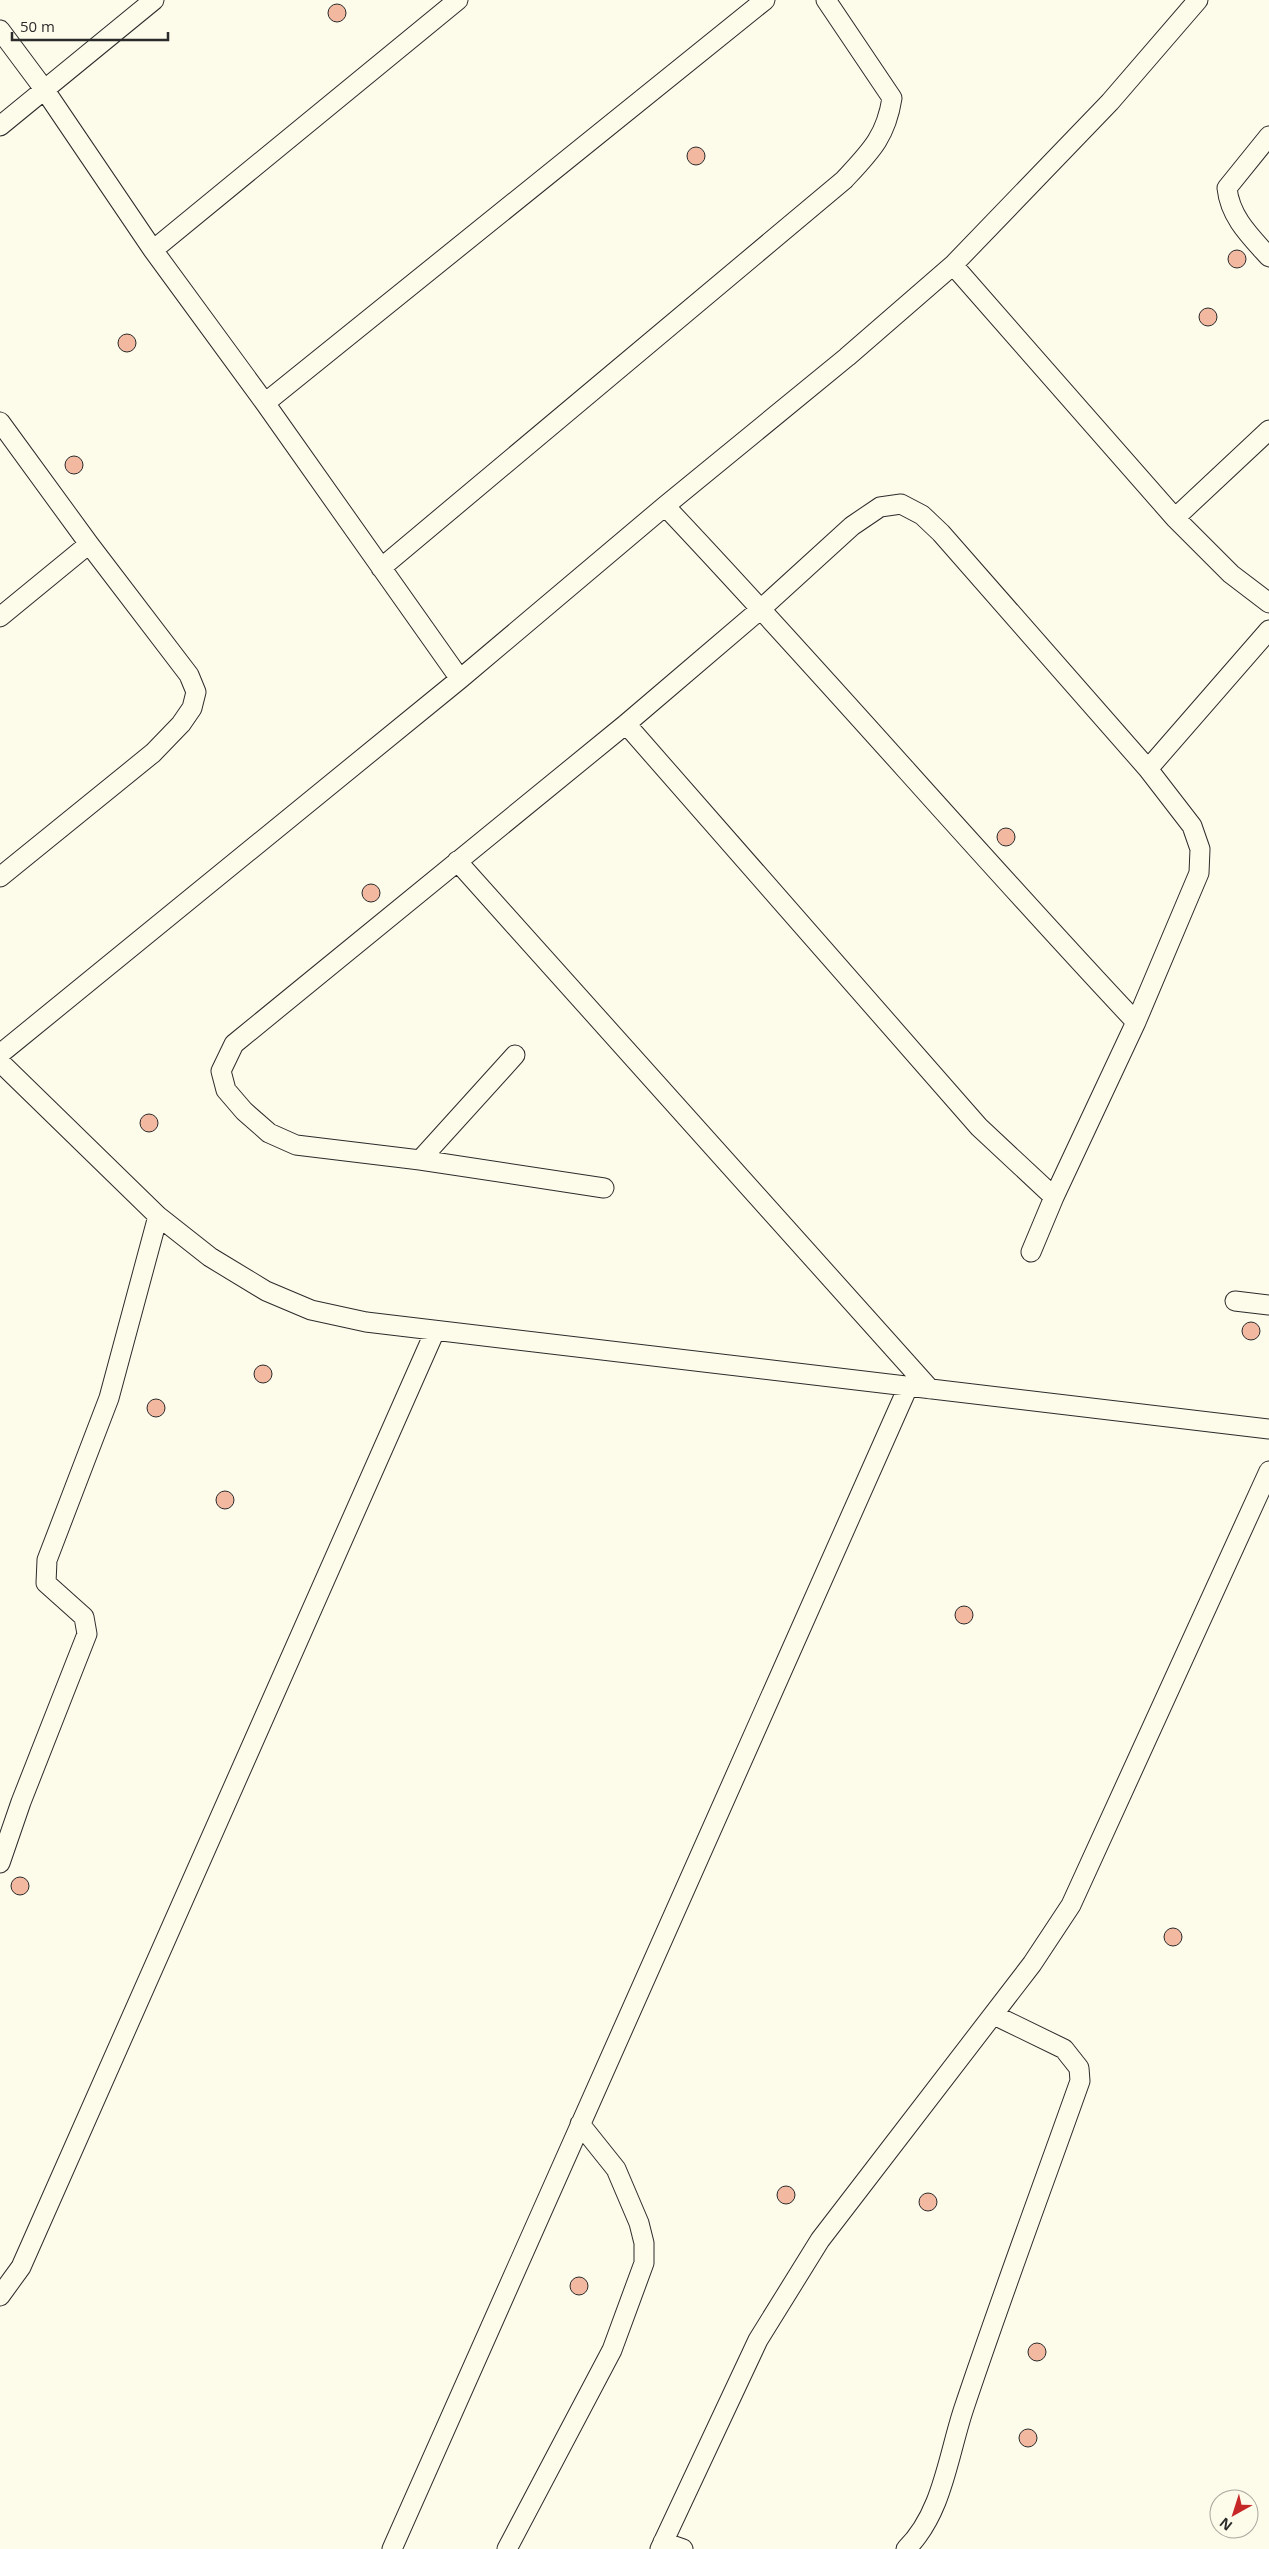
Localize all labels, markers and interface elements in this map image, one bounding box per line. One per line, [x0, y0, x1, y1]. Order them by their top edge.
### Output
scale bar [12, 10, 169, 42]
text: 50 m [20, 16, 55, 36]
north arrow [1209, 2489, 1259, 2539]
text: N [1215, 2514, 1236, 2535]

